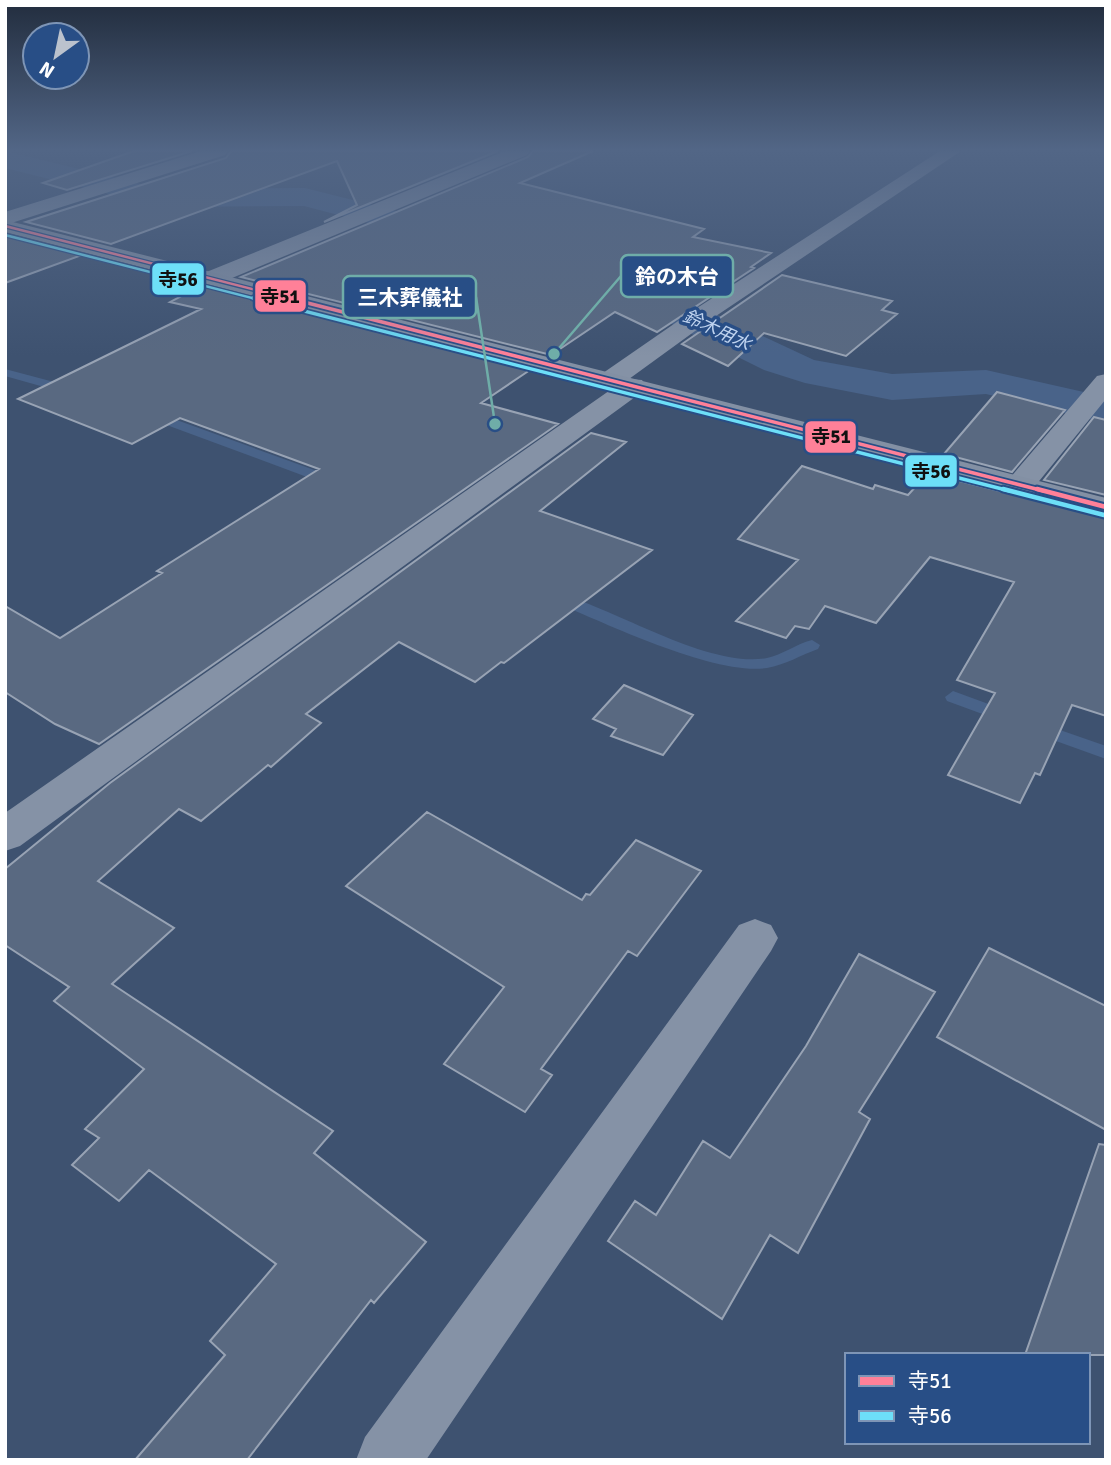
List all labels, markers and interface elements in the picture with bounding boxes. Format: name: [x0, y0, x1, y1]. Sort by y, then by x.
north arrow: [21, 21, 91, 91]
text: N: [35, 56, 59, 83]
callout: 鈴の木台: [621, 255, 733, 297]
line badge: 寺56: [151, 262, 205, 296]
text: 鈴の木台: [635, 264, 719, 290]
text: 寺56: [158, 268, 198, 292]
callout: 三木葬儀社: [343, 276, 476, 318]
line badge: 寺51: [254, 279, 307, 313]
text: 寺51: [260, 285, 300, 309]
text: 三木葬儀社: [358, 285, 463, 311]
water label: 鈴木用水: [680, 305, 756, 356]
line badge: 寺51: [804, 420, 857, 454]
text: 寺51: [811, 425, 851, 449]
line badge: 寺56: [904, 454, 958, 488]
text: 寺56: [911, 460, 951, 484]
legend: [845, 1353, 1090, 1444]
text: 寺51: [908, 1368, 952, 1394]
text: 寺56: [908, 1403, 952, 1429]

